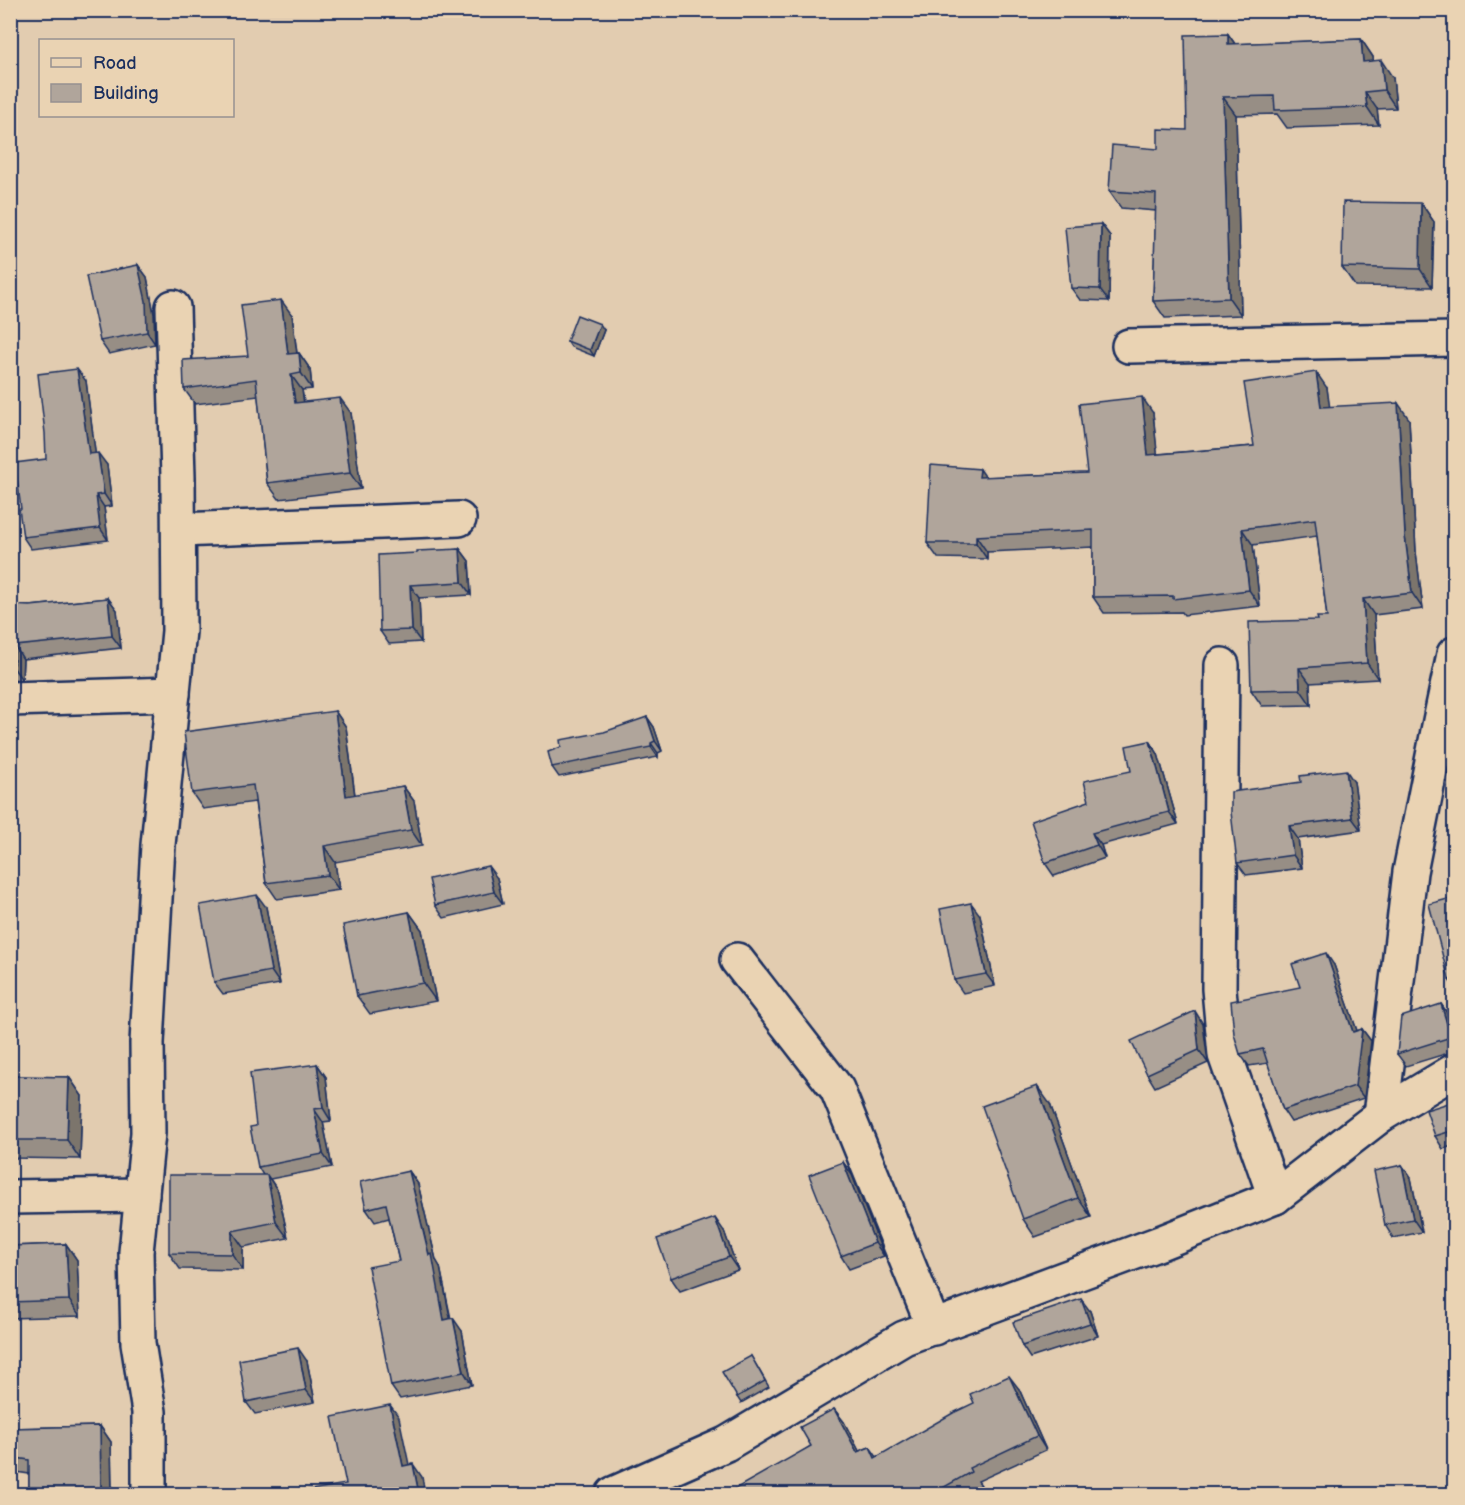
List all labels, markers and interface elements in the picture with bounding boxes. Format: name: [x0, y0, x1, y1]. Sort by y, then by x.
legend: [39, 39, 234, 117]
text: Road: [93, 53, 137, 74]
text: Building: [93, 83, 159, 104]

